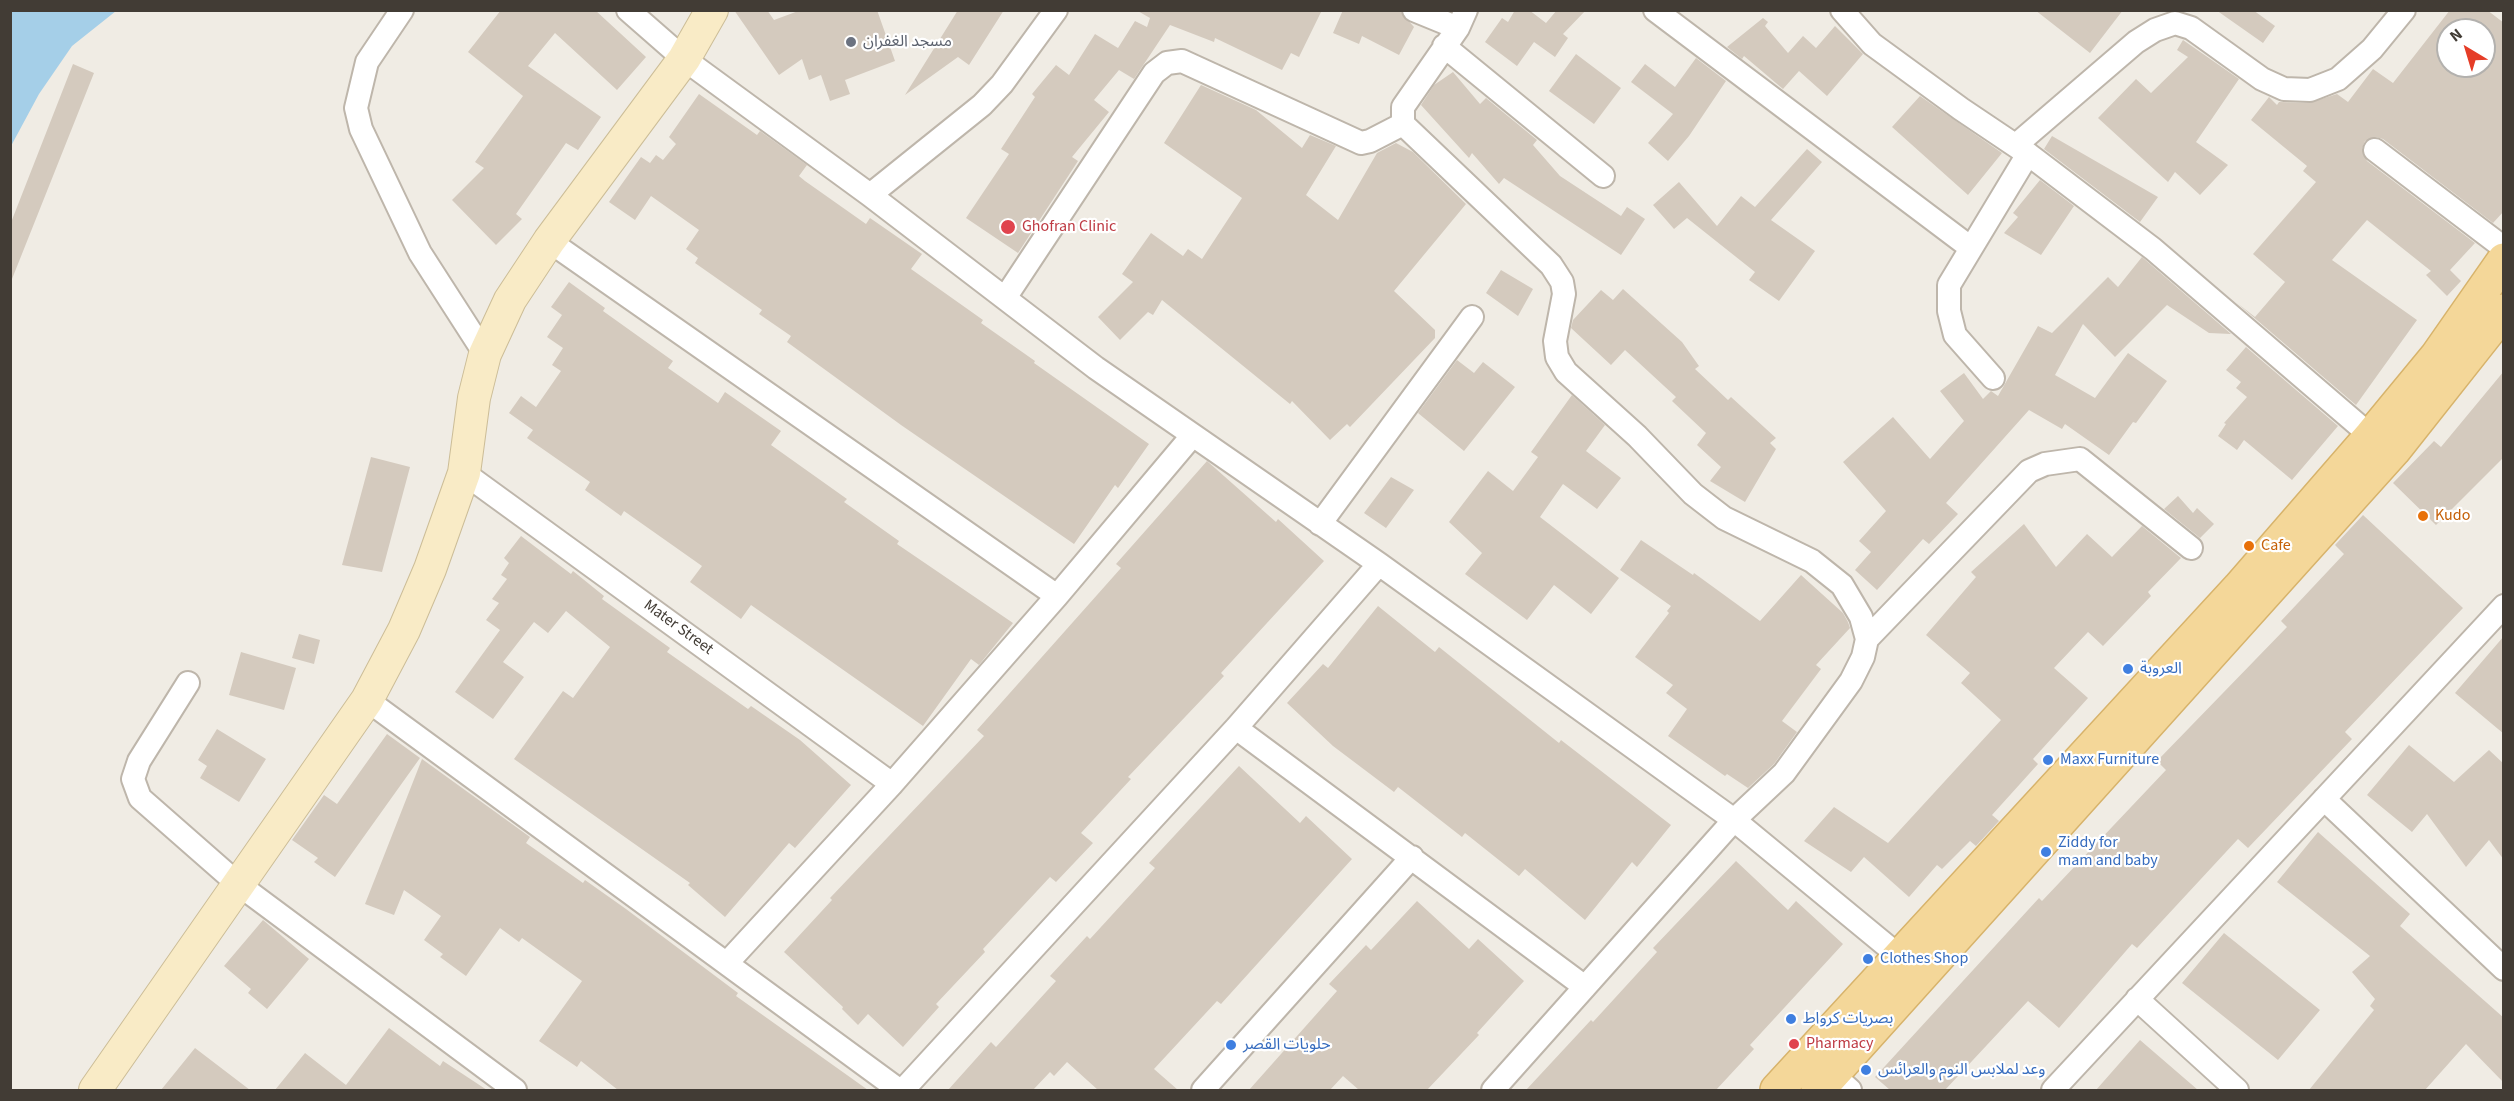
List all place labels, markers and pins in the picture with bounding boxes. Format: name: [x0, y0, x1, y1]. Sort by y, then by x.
place label: مسجد الغفران: [863, 32, 952, 52]
marker: مسجد الغفران: [844, 35, 858, 49]
place label: Ghofran Clinic: [1022, 217, 1116, 237]
marker: Ghofran Clinic: [999, 218, 1017, 236]
place label: Kudo: [2435, 506, 2470, 526]
marker: Kudo: [2416, 509, 2430, 523]
place label: Cafe: [2261, 536, 2291, 556]
marker: Cafe: [2242, 539, 2256, 553]
place label: العروبة: [2140, 659, 2182, 679]
marker: العروبة: [2121, 662, 2135, 676]
place label: Maxx Furniture: [2060, 750, 2159, 770]
marker: Maxx Furniture: [2041, 753, 2055, 767]
place label: Ziddy for mam and baby: [2058, 833, 2158, 871]
marker: Ziddy for mam and baby: [2039, 845, 2053, 859]
place label: Clothes Shop: [1880, 949, 1968, 969]
marker: Clothes Shop: [1861, 952, 1875, 966]
place label: بصريات كرواط: [1803, 1009, 1893, 1029]
marker: بصريات كرواط: [1784, 1012, 1798, 1026]
place label: Pharmacy: [1806, 1034, 1874, 1054]
place label: حلويات القصر: [1243, 1035, 1331, 1055]
marker: Pharmacy: [1787, 1037, 1801, 1051]
marker: حلويات القصر: [1224, 1038, 1238, 1052]
place label: وعد لملابس النوم والعرائس: [1878, 1060, 2045, 1080]
marker: وعد لملابس النوم والعرائس: [1859, 1063, 1873, 1077]

